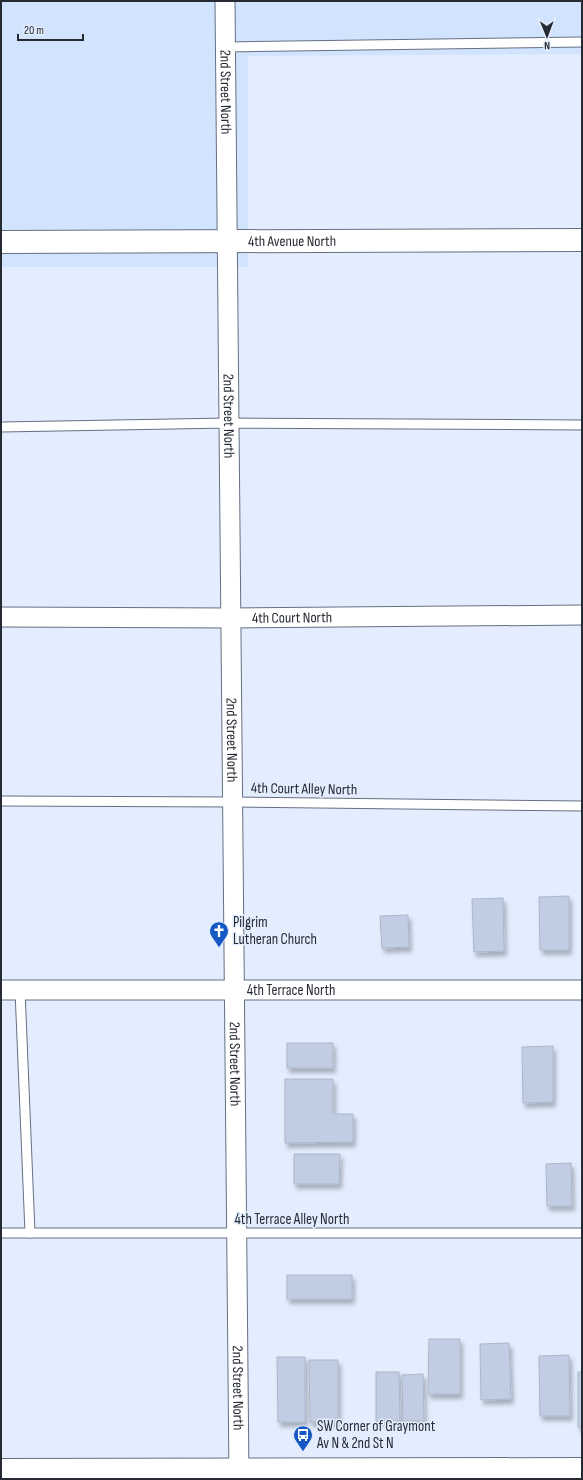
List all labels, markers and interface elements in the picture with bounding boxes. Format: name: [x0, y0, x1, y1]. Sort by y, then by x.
scale bar: [18, 16, 83, 42]
north arrow: [527, 16, 567, 56]
text: 20 m: [24, 23, 44, 38]
text: N: [544, 39, 550, 52]
street label: 2nd Street North: [216, 50, 236, 134]
street label: 4th Avenue North: [248, 231, 336, 251]
street label: 2nd Street North: [219, 374, 239, 458]
street label: 4th Court North: [252, 608, 332, 627]
street label: 2nd Street North: [222, 698, 242, 782]
street label: 4th Court Alley North: [251, 779, 357, 799]
place label: Pilgrim Lutheran Church: [233, 913, 317, 949]
church icon: Pilgrim Lutheran Church: [208, 920, 230, 948]
street label: 4th Terrace North: [247, 981, 335, 1000]
street label: 2nd Street North: [225, 1022, 245, 1106]
street label: 4th Terrace Alley North: [235, 1210, 349, 1229]
street label: 2nd Street North: [228, 1345, 248, 1430]
place label: SW Corner of Graymont Av N & 2nd St N: [316, 1417, 436, 1453]
bus stop icon: SW Corner of Graymont Av N & 2nd St N: [292, 1424, 314, 1452]

